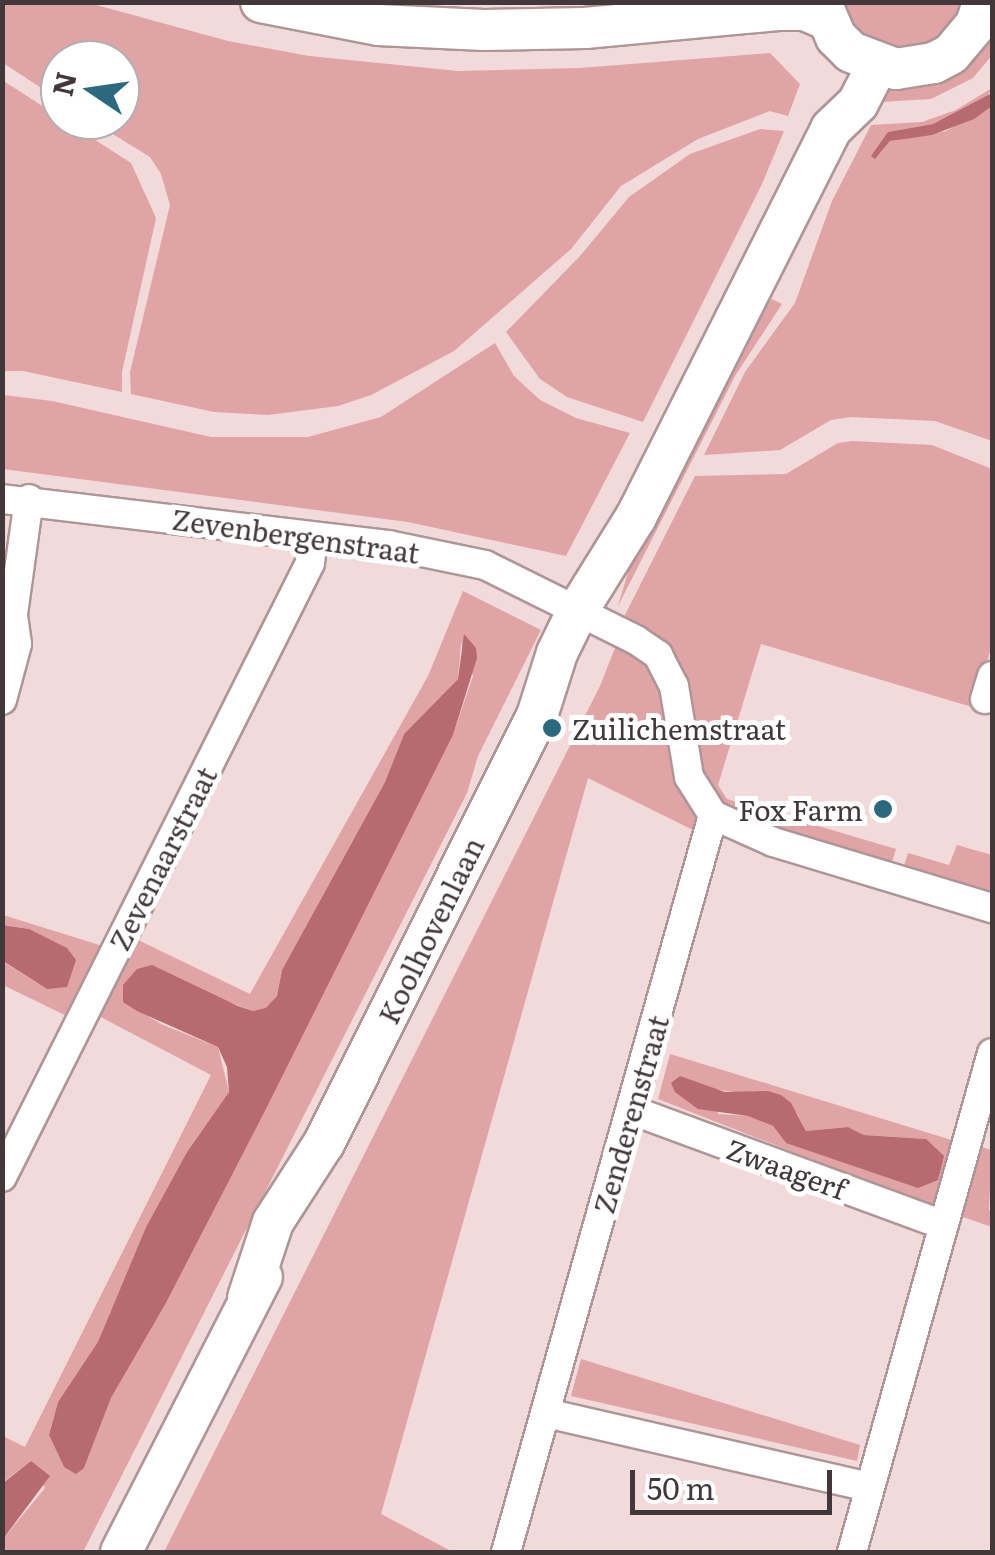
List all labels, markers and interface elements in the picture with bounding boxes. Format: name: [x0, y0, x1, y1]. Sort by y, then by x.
north arrow: [40, 40, 140, 140]
text: N: [40, 68, 86, 100]
street label: Zevenbergenstraat: [170, 501, 422, 569]
place label: Zuilichemstraat: [572, 711, 786, 745]
marker: Zuilichemstraat: [541, 717, 563, 739]
street label: Zevenaarstraat: [101, 761, 223, 955]
place label: Fox Farm: [738, 792, 863, 826]
marker: Fox Farm: [872, 798, 894, 820]
street label: Koolhovenlaan: [370, 831, 490, 1029]
street label: Zenderenstraat: [586, 1011, 674, 1217]
street label: Zwaagerf: [723, 1131, 851, 1205]
scale bar: [635, 1450, 838, 1512]
text: 50 m: [647, 1465, 715, 1509]

